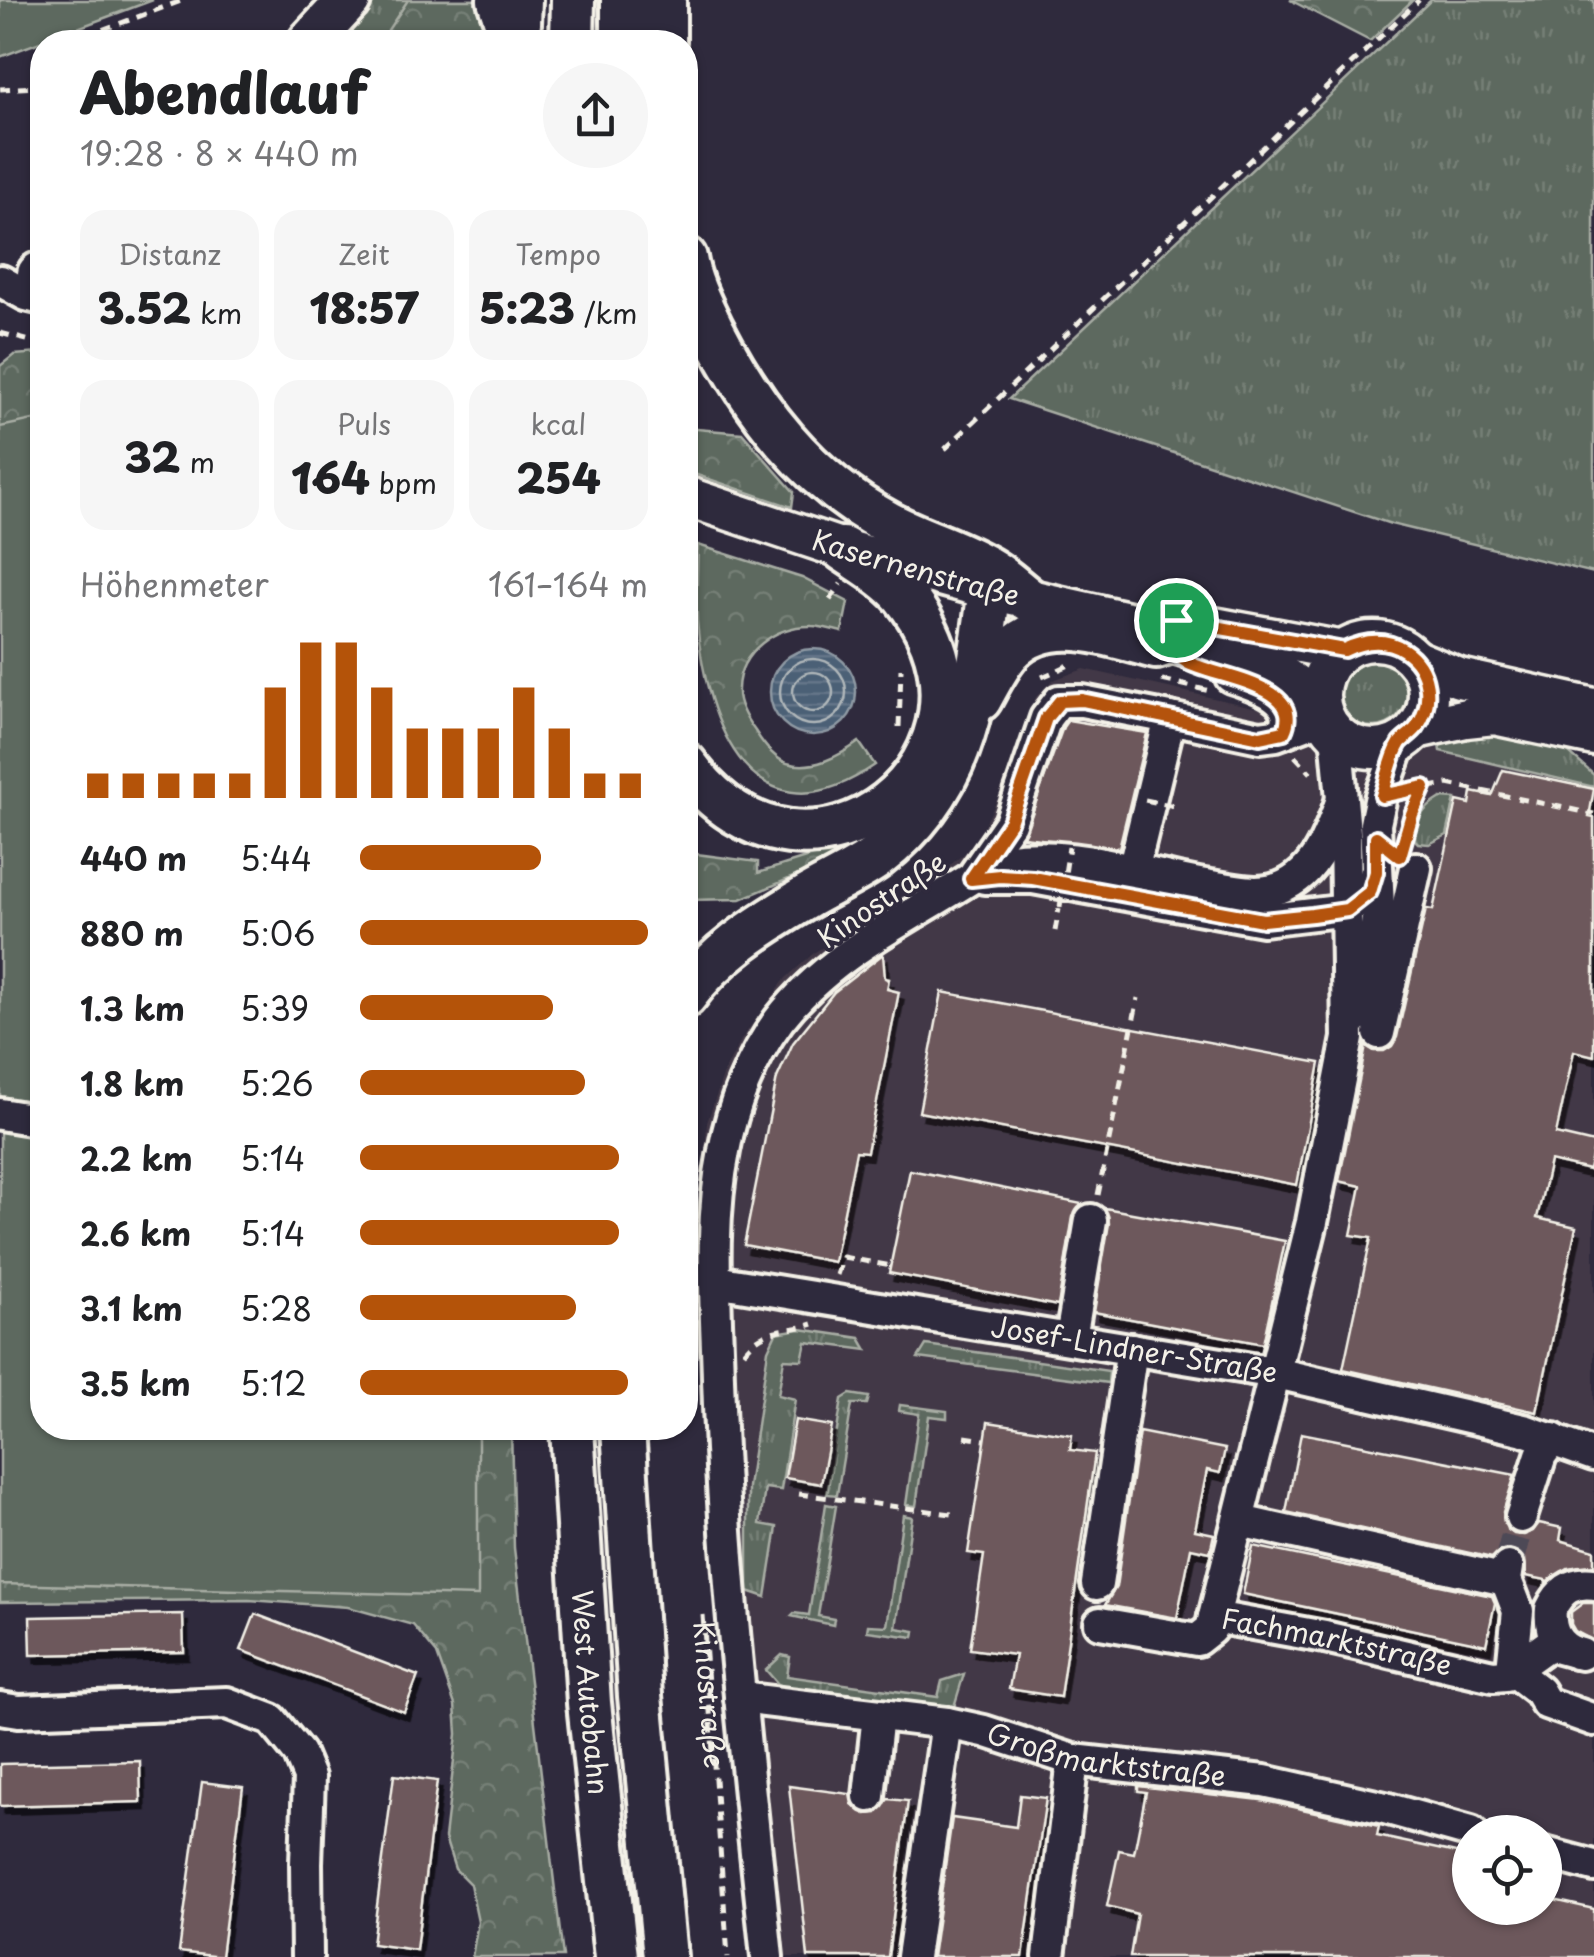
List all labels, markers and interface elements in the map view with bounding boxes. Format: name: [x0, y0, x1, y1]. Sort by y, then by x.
text: Abendlauf: [80, 50, 368, 133]
button: share: [543, 63, 648, 168]
text: 19:28 · 8 × 440 m: [80, 129, 359, 177]
text: Distanz: [118, 232, 221, 275]
text: Zeit: [338, 232, 390, 275]
text: Tempo: [516, 232, 601, 275]
text: 3.52: [97, 275, 191, 338]
text: 18:57: [309, 275, 419, 338]
text: 5:23: [479, 275, 575, 338]
text: km: [191, 291, 242, 334]
text: /km: [575, 291, 638, 334]
text: Puls: [337, 402, 391, 445]
text: kcal: [530, 402, 586, 445]
text: 32: [124, 424, 180, 487]
text: m: [180, 440, 215, 483]
text: 164: [291, 445, 370, 508]
text: 254: [516, 445, 601, 508]
text: bpm: [370, 461, 437, 504]
street label: Kasernenstraße: [807, 517, 1024, 616]
text: Höhenmeter: [80, 560, 269, 608]
text: 161–164 m: [488, 560, 648, 608]
pin: [1134, 578, 1219, 663]
icon: arrive: [1149, 593, 1204, 648]
text: 440 m: [80, 834, 187, 882]
text: 5:44: [240, 834, 312, 882]
street label: Kinostraße: [808, 840, 954, 958]
text: 880 m: [80, 909, 184, 957]
text: 5:06: [240, 909, 316, 957]
text: 1.3 km: [80, 984, 185, 1032]
text: 5:39: [240, 984, 309, 1032]
text: 1.8 km: [80, 1059, 184, 1107]
text: 5:26: [240, 1059, 314, 1107]
text: 2.2 km: [80, 1134, 193, 1182]
text: 5:14: [240, 1134, 305, 1182]
text: 2.6 km: [80, 1209, 191, 1257]
text: 5:14: [240, 1209, 305, 1257]
text: 3.1 km: [80, 1284, 183, 1332]
text: 5:28: [240, 1284, 312, 1332]
street label: Josef-Lindner-Straße: [988, 1304, 1281, 1393]
text: 3.5 km: [80, 1359, 191, 1407]
text: 5:12: [240, 1359, 307, 1407]
street label: West Autobahn: [562, 1588, 622, 1797]
street label: Fachmarktstraße: [1218, 1596, 1456, 1686]
street label: Kinostraße: [684, 1620, 737, 1770]
street label: Großmarktstraße: [982, 1710, 1228, 1797]
map controls: [1452, 1815, 1562, 1925]
button: locate: [1452, 1815, 1562, 1925]

